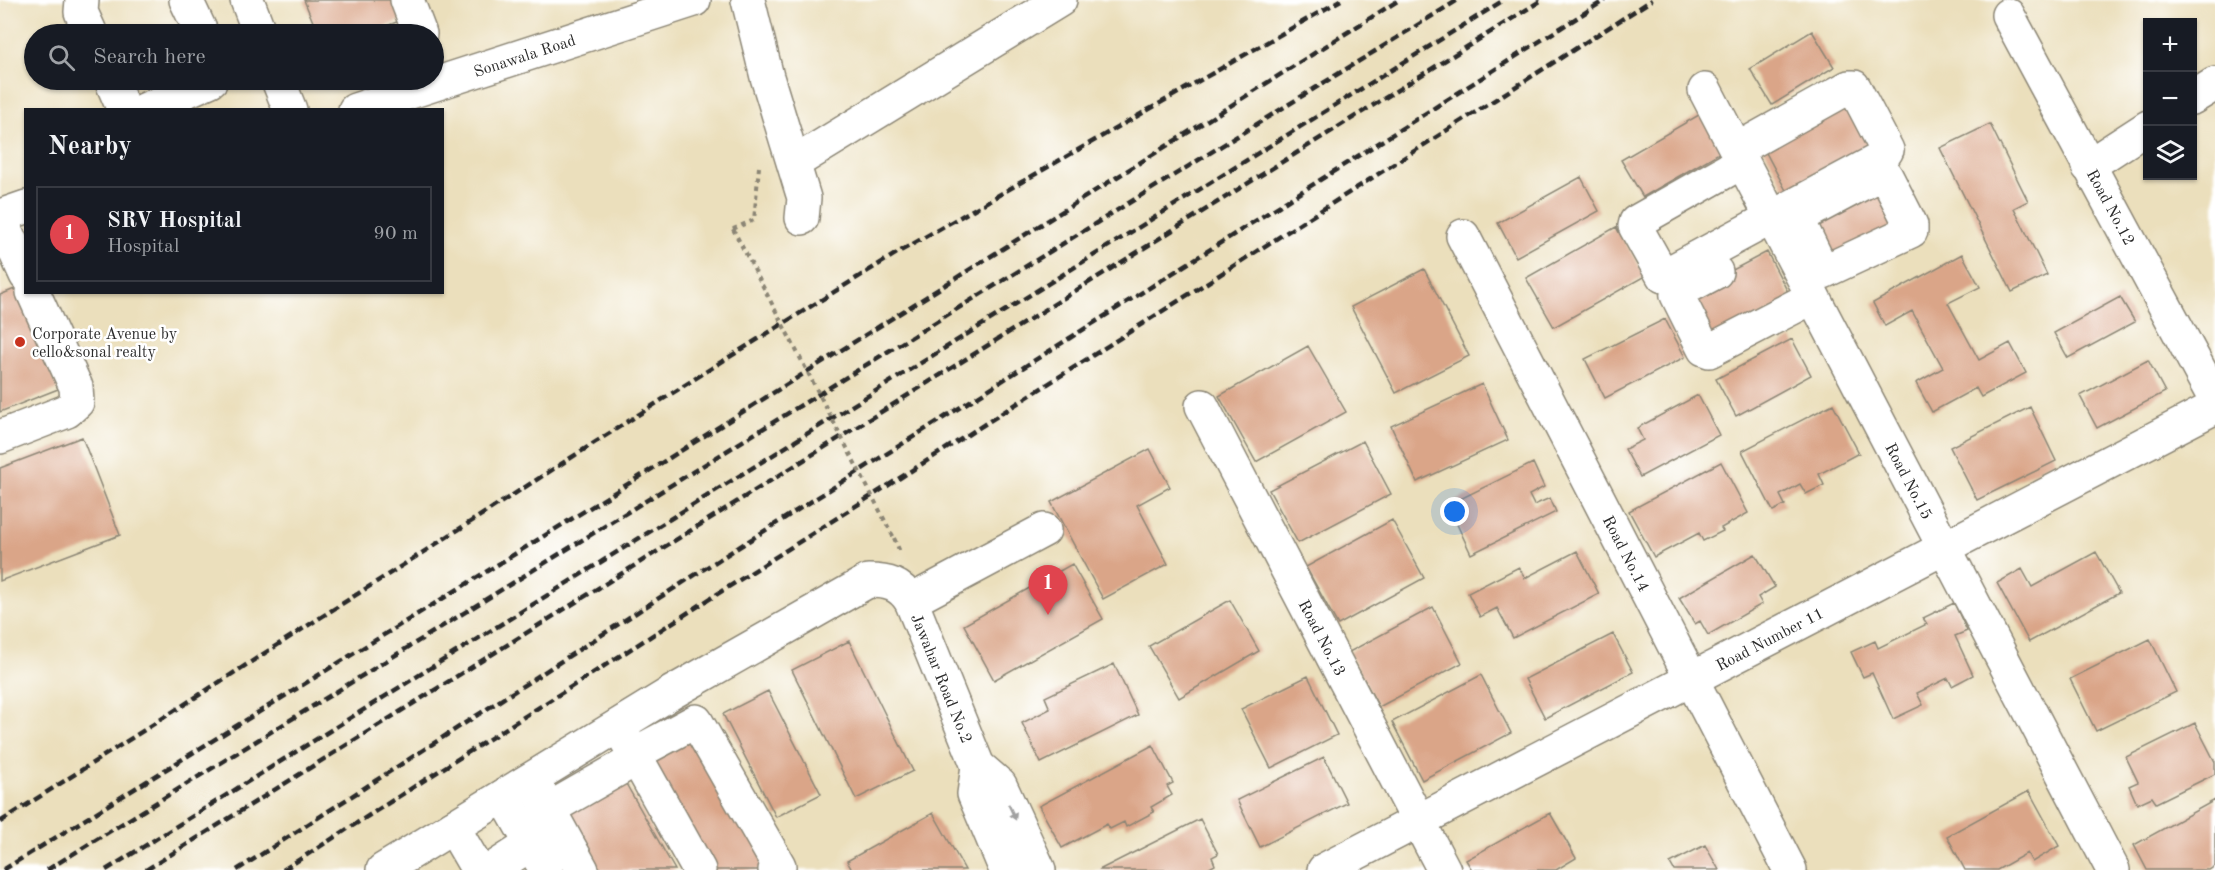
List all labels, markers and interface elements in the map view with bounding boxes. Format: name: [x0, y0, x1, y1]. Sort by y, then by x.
map controls: [2143, 18, 2197, 180]
button: +: [2143, 18, 2197, 72]
search box: [24, 24, 444, 90]
street label: Sonawala Road: [472, 33, 578, 81]
icon: search: [45, 41, 78, 74]
text: Search here: [93, 46, 206, 68]
button: −: [2143, 72, 2197, 126]
button: layers: [2143, 126, 2197, 180]
text: Nearby: [48, 134, 132, 160]
street label: Road No.12: [2083, 167, 2137, 248]
text: SRV Hospital: [107, 210, 242, 232]
text: 1: [64, 224, 75, 244]
text: 90 m: [373, 224, 418, 244]
text: Hospital: [107, 237, 179, 257]
place label: Corporate Avenue by cello&sonal realty: [32, 327, 178, 361]
marker: Corporate Avenue by cello&sonal realty: [13, 335, 27, 349]
street label: Road No.15: [1881, 441, 1934, 522]
your location: [1440, 497, 1469, 526]
street label: Road No.14: [1599, 513, 1651, 595]
pin: 1: [1028, 566, 1068, 615]
street label: Road No.13: [1295, 598, 1347, 679]
street label: Road Number 11: [1714, 606, 1827, 675]
street label: Jawahar Road No.2: [907, 612, 974, 746]
one-way arrow: [1008, 803, 1018, 821]

